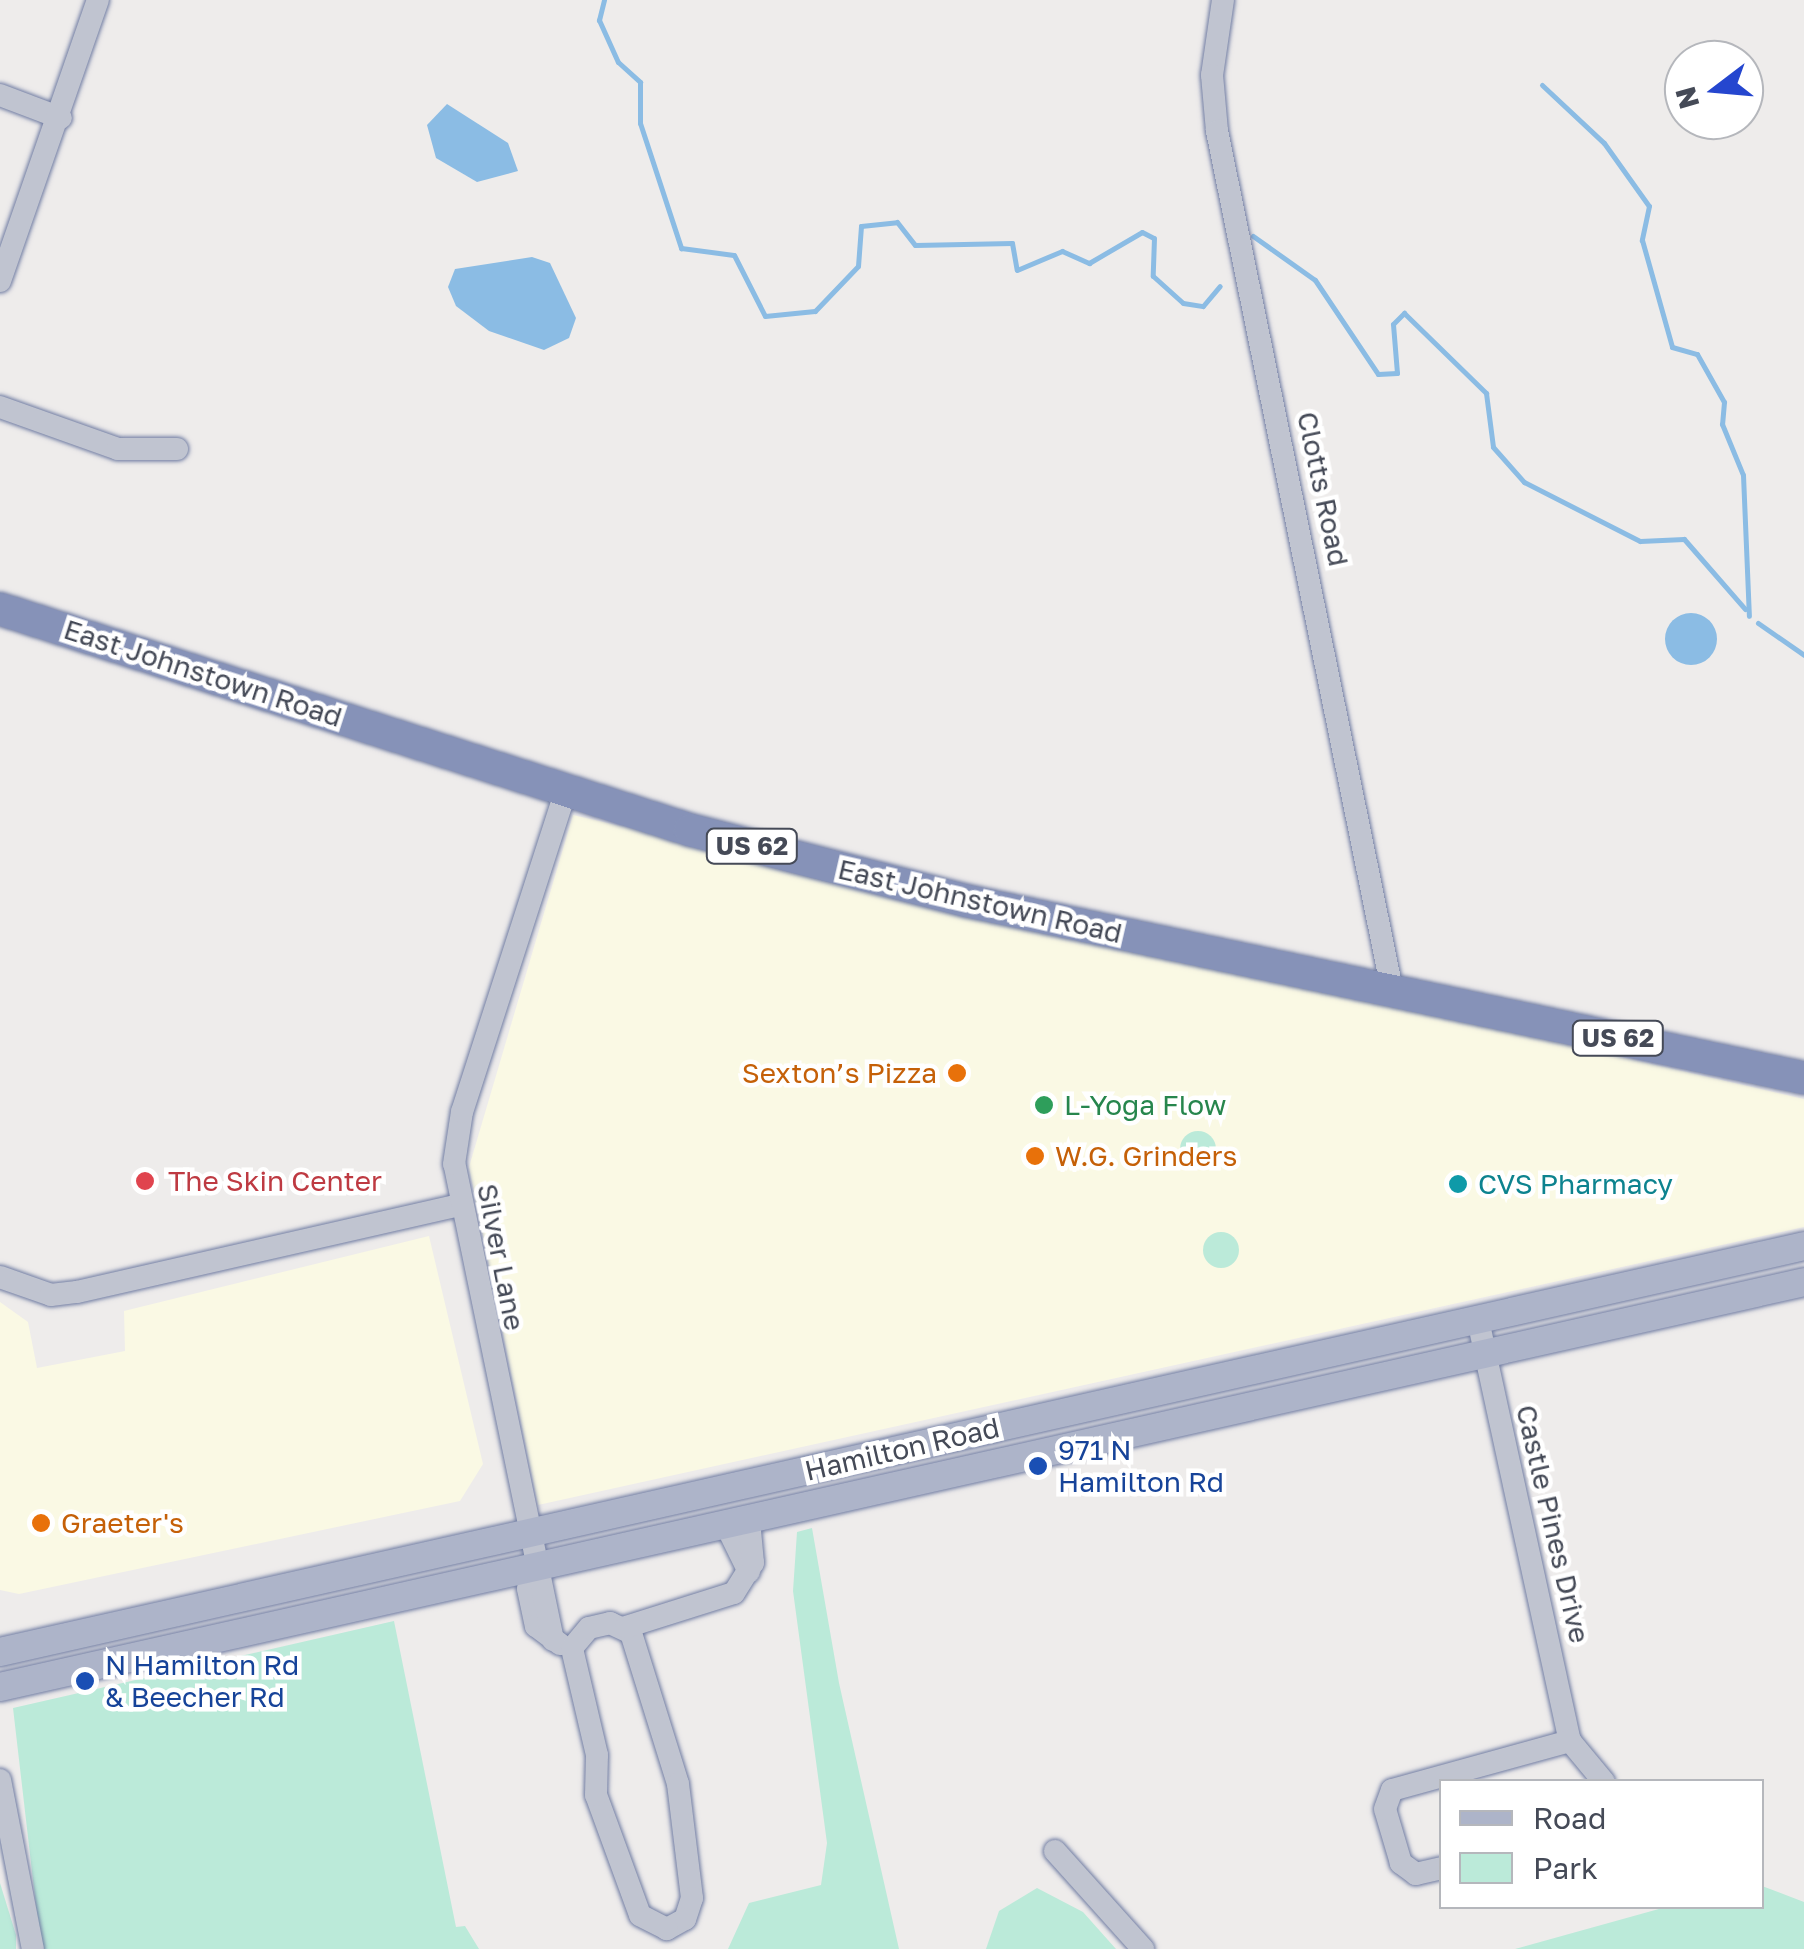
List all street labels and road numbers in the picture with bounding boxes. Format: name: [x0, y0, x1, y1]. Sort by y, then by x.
street label: Clotts Road: [1290, 409, 1356, 569]
street label: East Johnstown Road: [60, 612, 346, 734]
road number: US 62: [704, 826, 800, 866]
street label: East Johnstown Road: [835, 852, 1125, 950]
road number: US 62: [1570, 1018, 1666, 1058]
street label: Silver Lane: [470, 1181, 532, 1333]
street label: Castle Pines Drive: [1509, 1402, 1597, 1646]
street label: Hamilton Road: [801, 1410, 1003, 1488]

